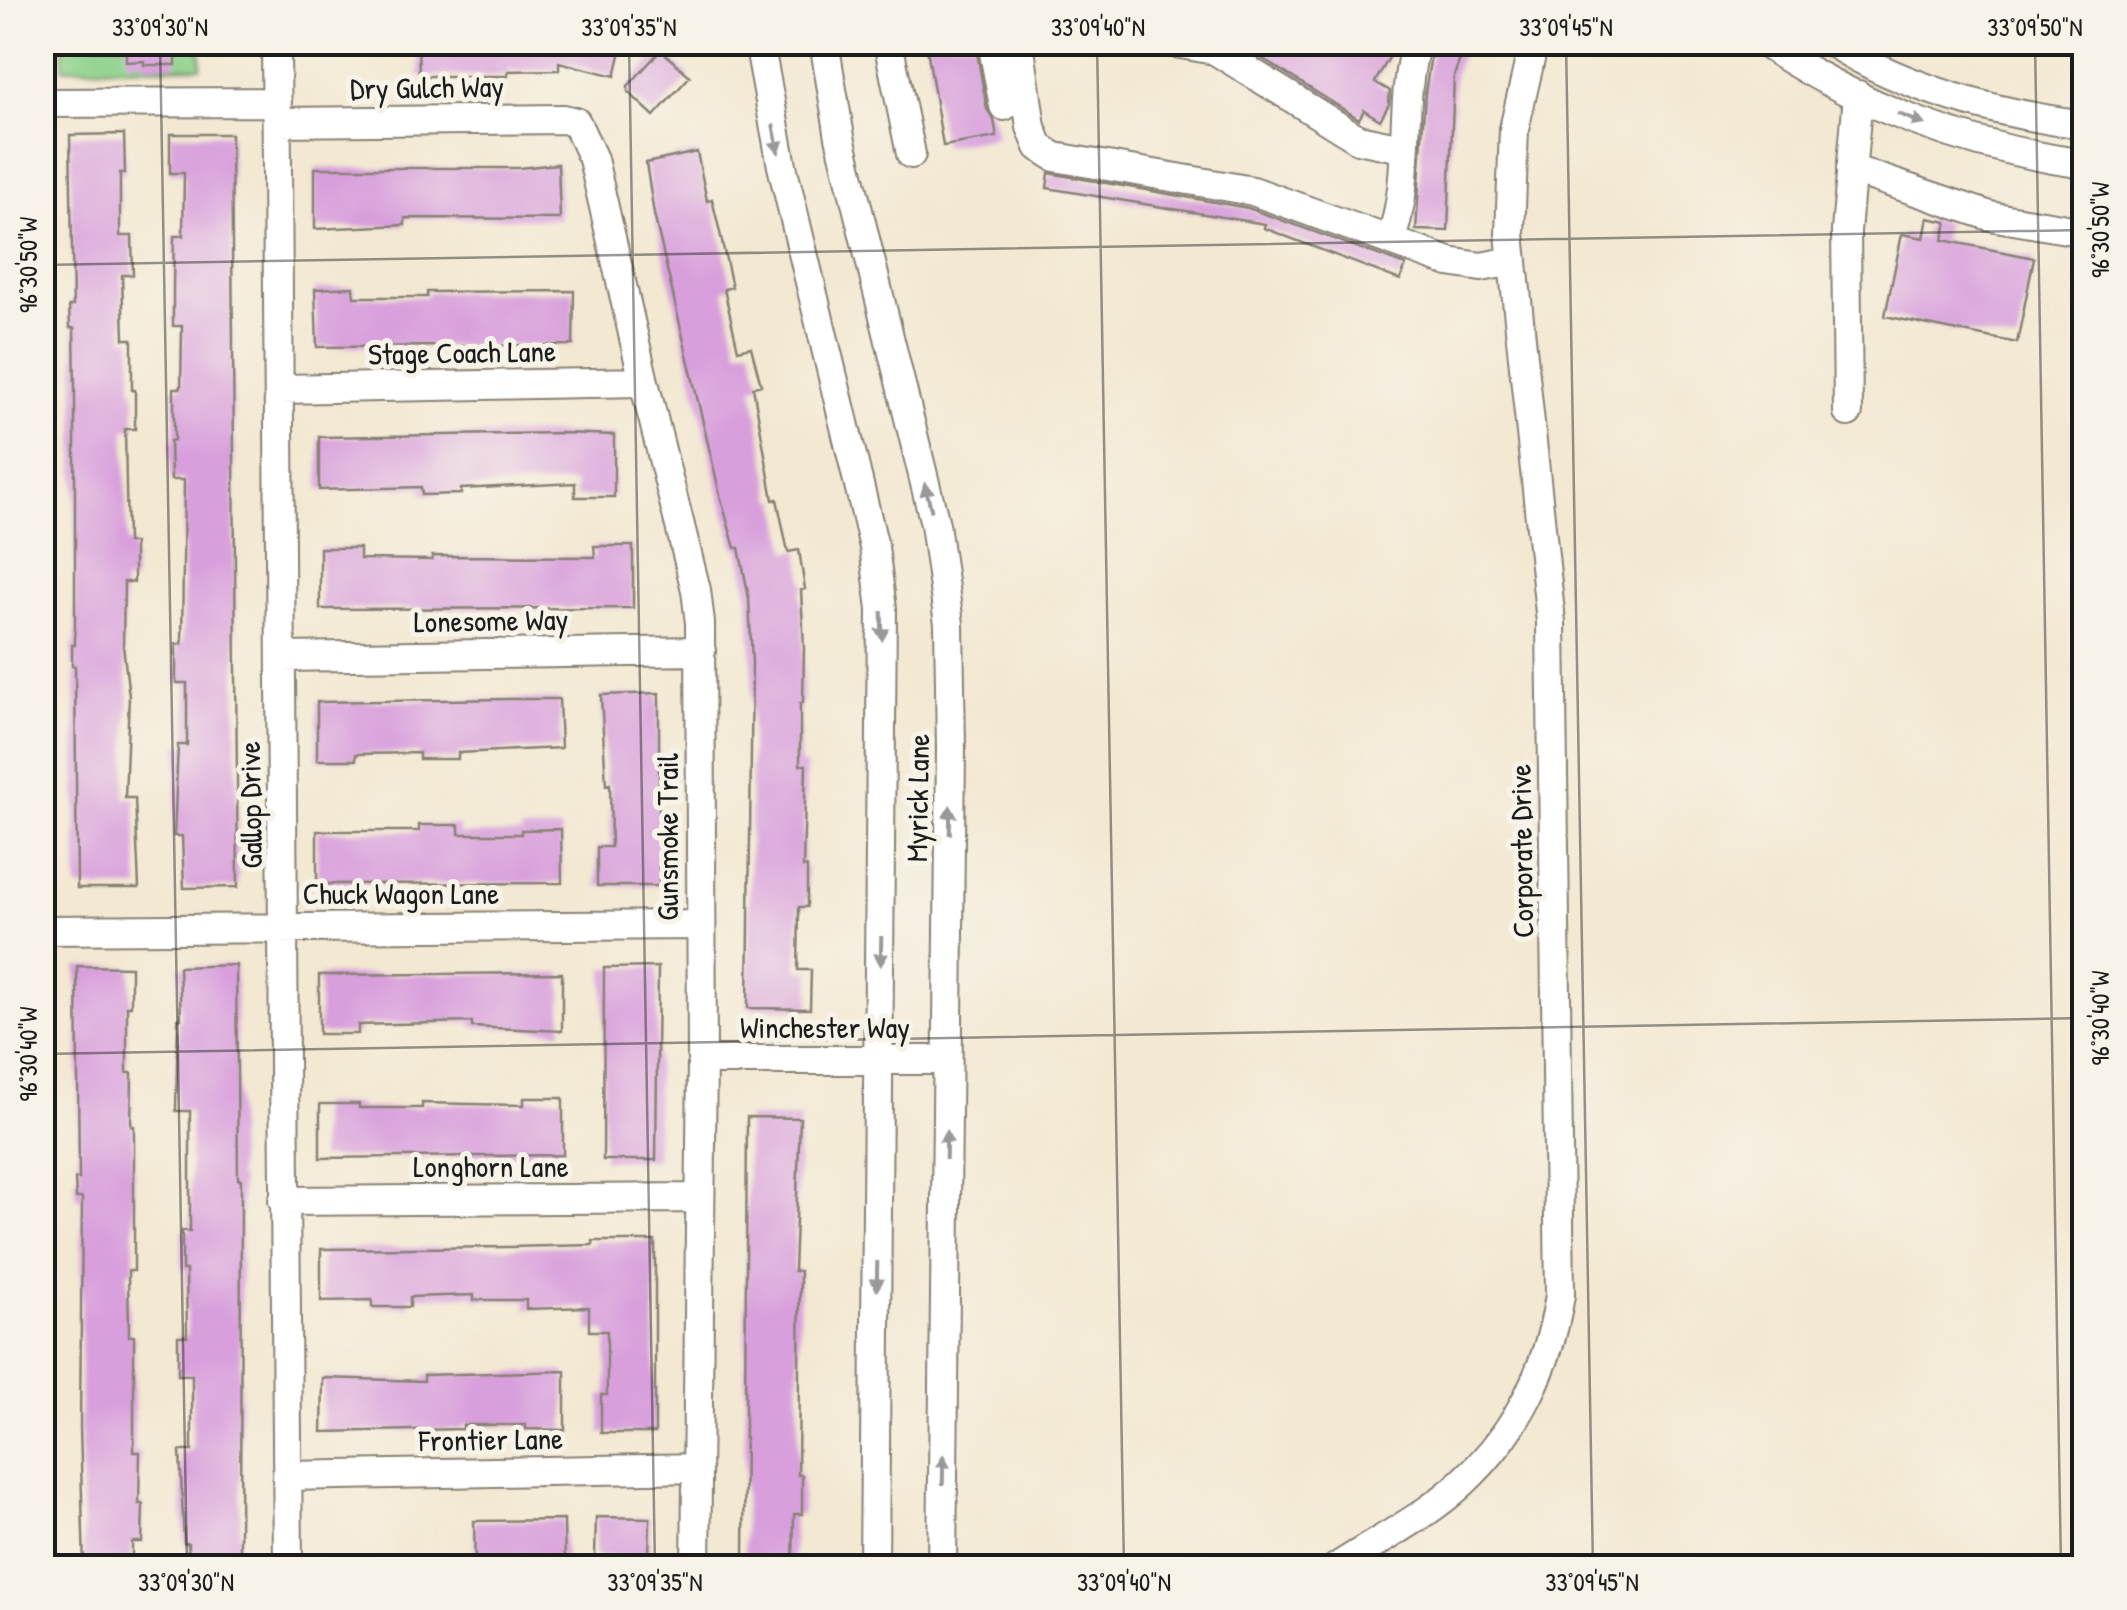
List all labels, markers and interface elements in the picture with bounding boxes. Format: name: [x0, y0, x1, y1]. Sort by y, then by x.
text: 33°09'30"N: [112, 10, 208, 44]
text: 33°09'35"N: [581, 10, 677, 44]
text: 33°09'40"N: [1051, 10, 1145, 44]
text: 33°09'45"N: [1519, 10, 1613, 44]
text: 33°09'50"N: [1987, 10, 2083, 44]
street label: Dry Gulch Way: [350, 66, 504, 108]
one-way arrow: [1897, 111, 1927, 127]
one-way arrow: [768, 123, 784, 154]
text: 96°30'50"W: [2083, 181, 2117, 278]
text: 96°30'50"W: [11, 216, 45, 313]
street label: Stage Coach Lane: [368, 330, 556, 374]
one-way arrow: [920, 481, 936, 512]
street label: Lonesome Way: [413, 599, 569, 641]
one-way arrow: [875, 611, 891, 643]
street label: Myrick Lane: [896, 733, 938, 862]
street label: Gallop Drive: [229, 741, 271, 869]
street label: Gunsmoke Trail: [647, 753, 687, 921]
street label: Corporate Drive: [1499, 764, 1543, 938]
one-way arrow: [942, 804, 958, 836]
street label: Chuck Wagon Lane: [303, 873, 499, 913]
one-way arrow: [872, 936, 888, 968]
text: 96°30'40"W: [2083, 970, 2117, 1066]
text: 96°30'40"W: [11, 1006, 45, 1102]
street label: Winchester Way: [740, 1007, 910, 1047]
one-way arrow: [939, 1129, 955, 1161]
street label: Longhorn Lane: [413, 1146, 569, 1186]
one-way arrow: [869, 1261, 885, 1293]
street label: Frontier Lane: [417, 1418, 564, 1460]
one-way arrow: [935, 1454, 951, 1486]
text: 33°09'30"N: [138, 1565, 234, 1599]
text: 33°09'35"N: [607, 1565, 703, 1599]
text: 33°09'40"N: [1077, 1565, 1171, 1599]
text: 33°09'45"N: [1545, 1565, 1639, 1599]

